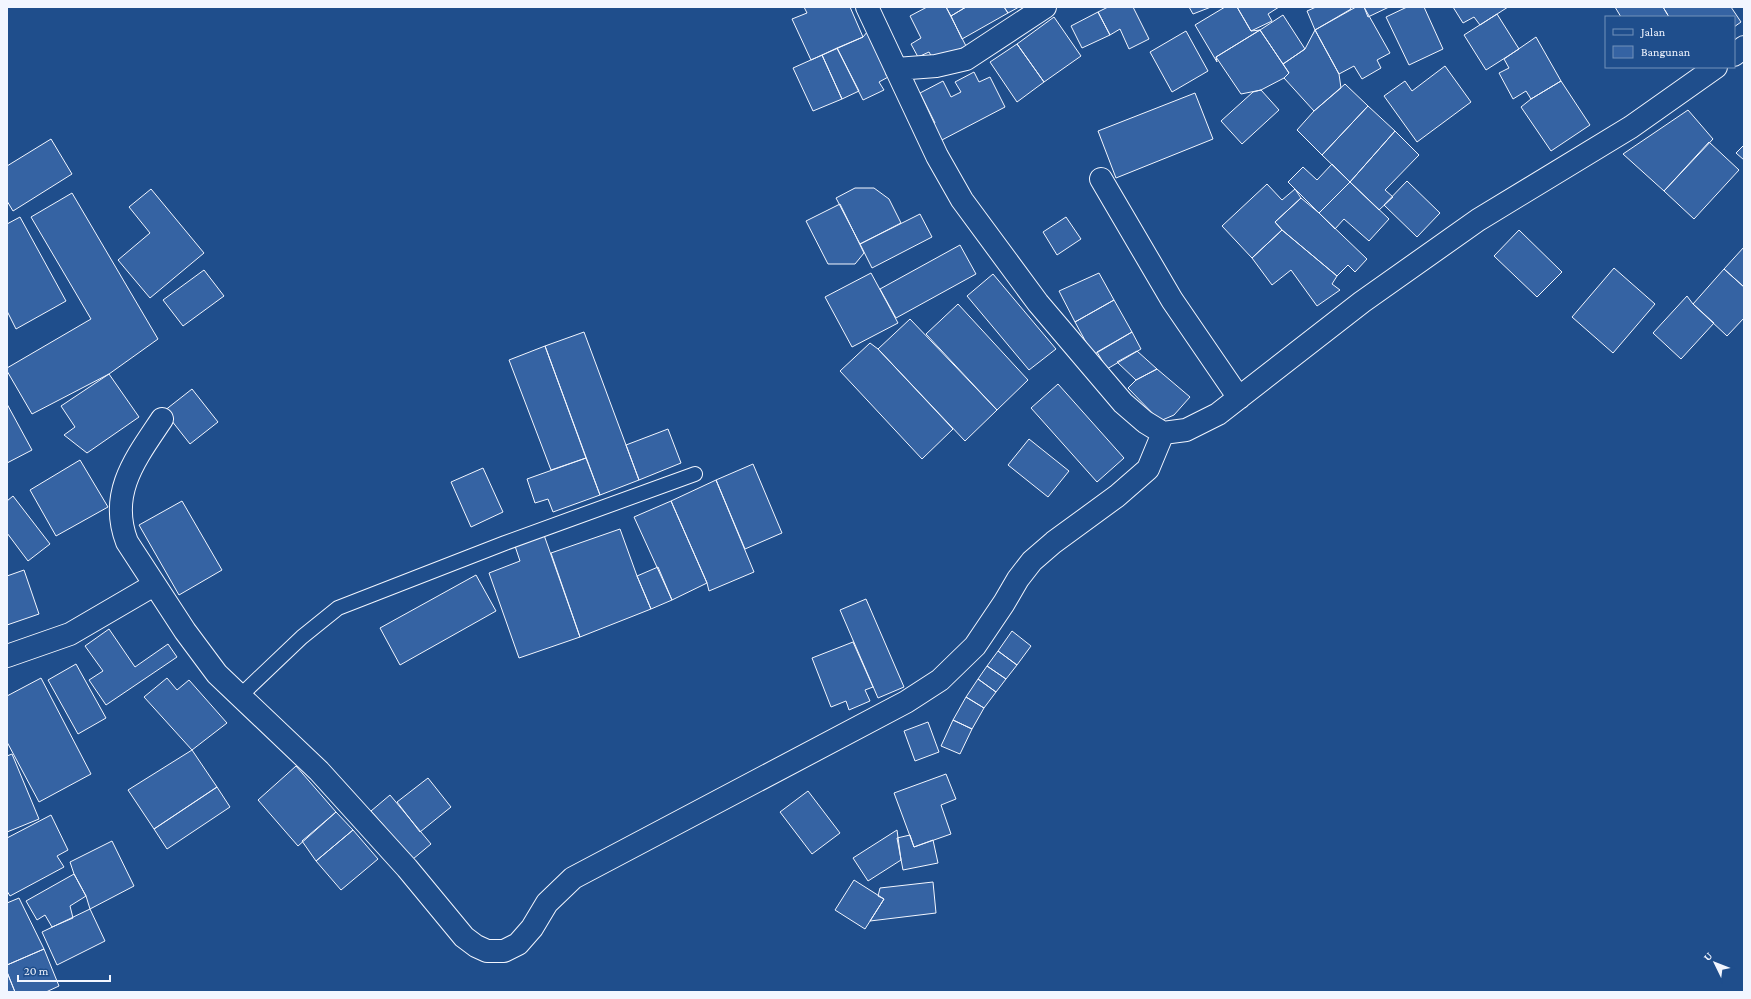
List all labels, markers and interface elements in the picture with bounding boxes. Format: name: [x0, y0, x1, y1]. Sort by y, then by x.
legend: [1605, 16, 1735, 68]
text: Jalan: [1640, 25, 1666, 39]
text: Bangunan: [1641, 45, 1691, 59]
north arrow: [1695, 943, 1735, 983]
text: U: [1701, 949, 1715, 963]
scale bar: [18, 957, 110, 983]
text: 20 m: [24, 964, 49, 978]

